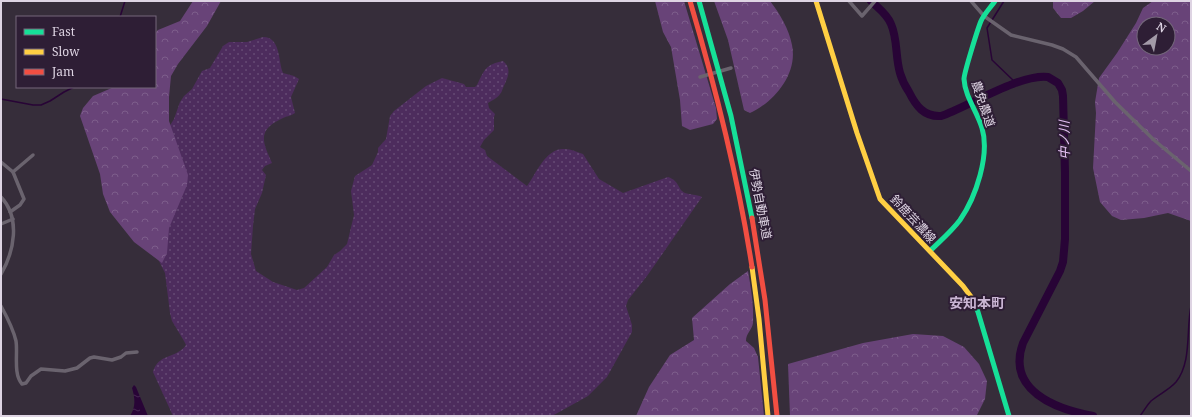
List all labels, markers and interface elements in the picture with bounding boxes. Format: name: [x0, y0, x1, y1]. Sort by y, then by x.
legend: [16, 16, 156, 88]
north arrow: [1136, 16, 1176, 56]
text: N: [1154, 18, 1169, 36]
text: Fast: [52, 23, 75, 40]
text: Slow: [52, 43, 80, 60]
text: Jam: [51, 63, 74, 80]
street label: 農免農道: [968, 78, 999, 129]
water label: 中ノ川: [1055, 118, 1073, 160]
street label: 伊勢自動車道: [745, 167, 776, 241]
street label: 鈴鹿芸濃線: [887, 191, 940, 246]
district label: 安知本町: [949, 293, 1005, 312]

